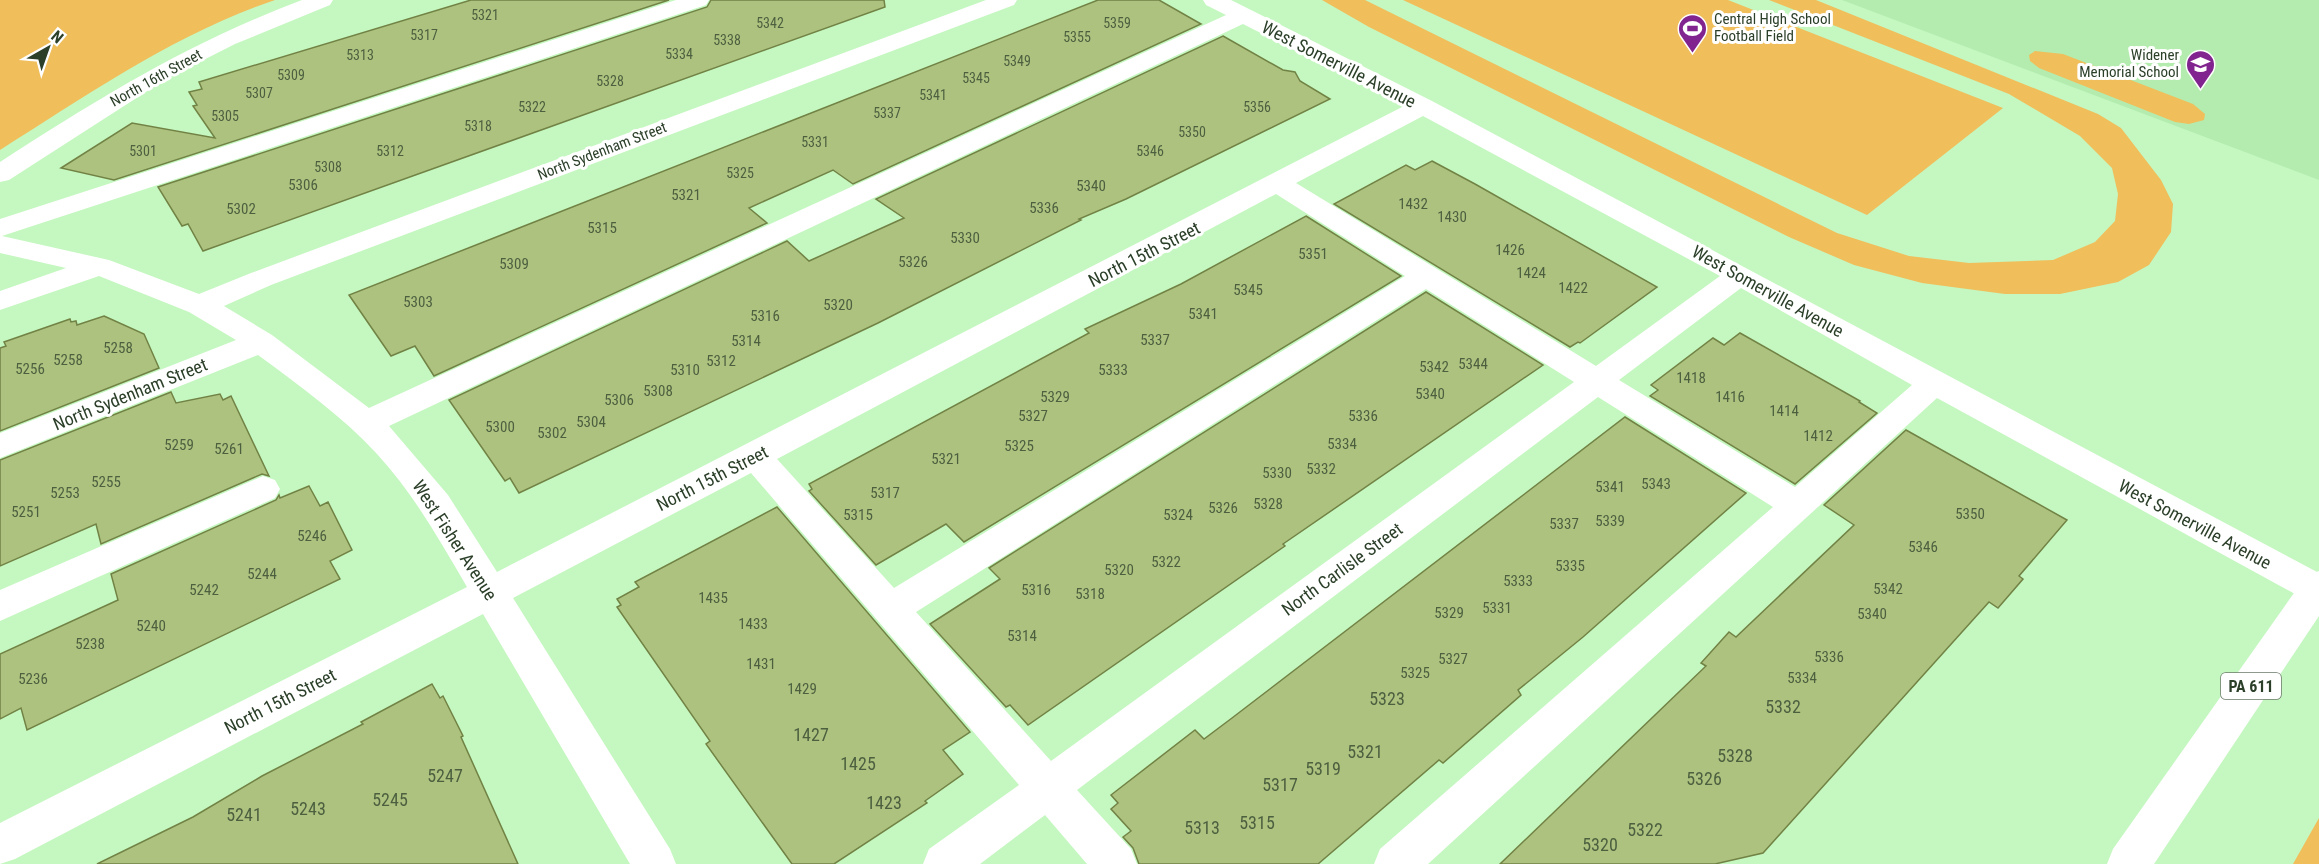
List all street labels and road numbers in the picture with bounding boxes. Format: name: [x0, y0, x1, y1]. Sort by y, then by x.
street label: West Somerville Avenue: [1258, 16, 1420, 112]
street label: North 16th Street: [107, 45, 205, 111]
street label: North Sydenham Street: [535, 118, 669, 184]
street label: North 15th Street: [1085, 217, 1203, 291]
street label: West Somerville Avenue: [1689, 241, 1847, 341]
street label: North Sydenham Street: [50, 354, 210, 434]
street label: North 15th Street: [653, 441, 771, 515]
street label: West Somerville Avenue: [2115, 475, 2275, 573]
street label: West Fisher Avenue: [408, 476, 502, 604]
street label: North Carlisle Street: [1278, 518, 1406, 620]
street label: North 15th Street: [221, 664, 339, 738]
road number: PA 611: [2221, 673, 2281, 699]

